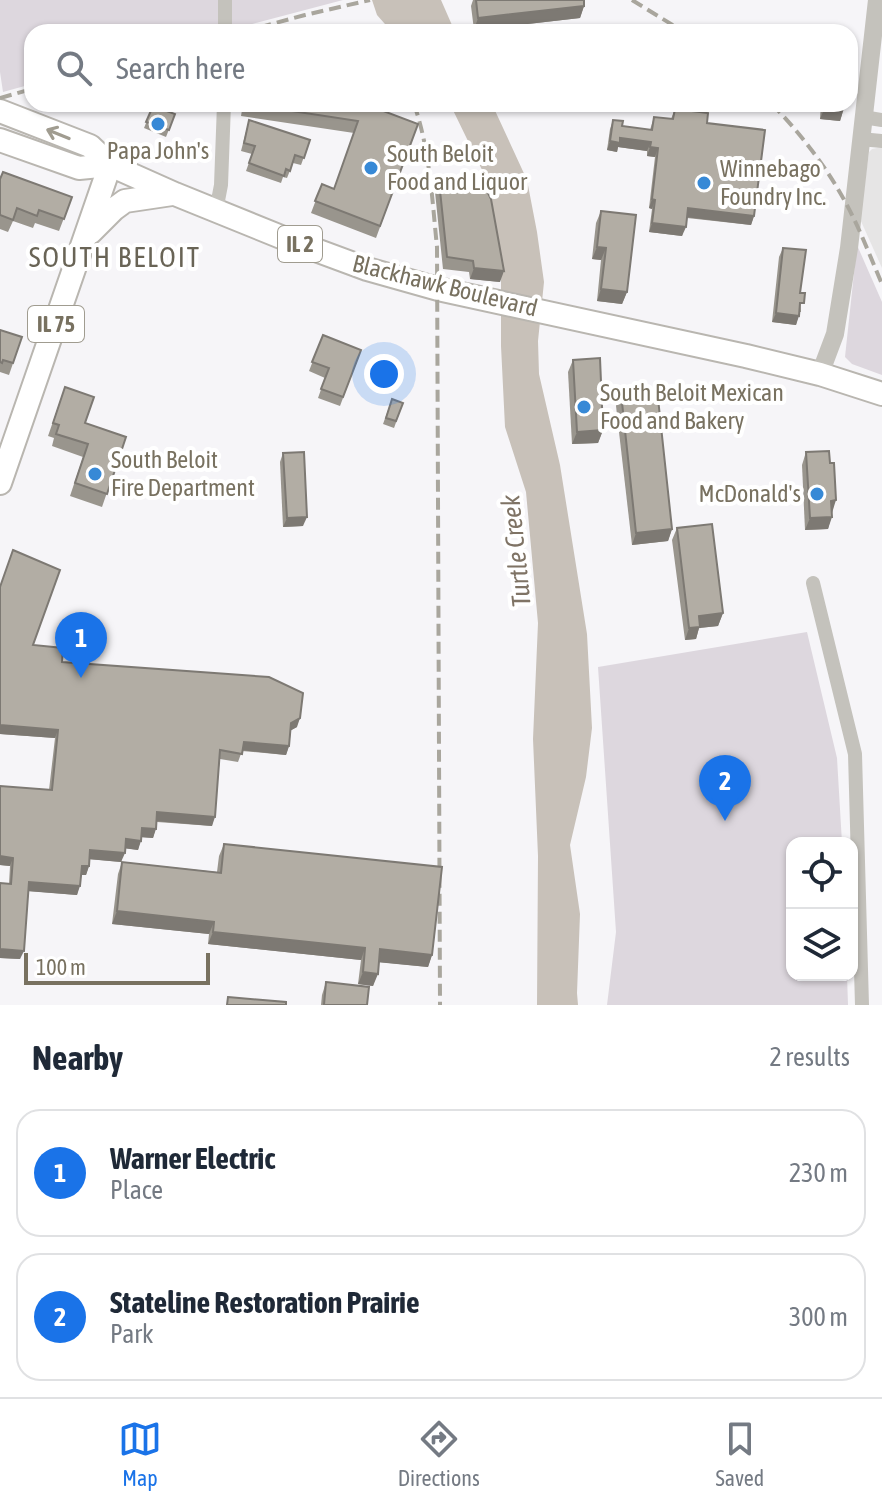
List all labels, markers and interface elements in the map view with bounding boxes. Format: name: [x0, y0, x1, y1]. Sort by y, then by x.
search box: [24, 24, 858, 112]
icon: search: [52, 46, 96, 90]
text: Search here: [116, 51, 245, 85]
marker: Papa John's: [149, 115, 167, 133]
one-way arrow: [46, 126, 71, 140]
place label: Papa John's: [107, 137, 209, 164]
place label: South Beloit Food and Liquor: [387, 140, 528, 195]
place label: Winnebago Foundry Inc.: [720, 155, 826, 210]
marker: South Beloit Food and Liquor: [362, 159, 380, 177]
marker: Winnebago Foundry Inc.: [695, 174, 713, 192]
road number: IL 2: [278, 226, 322, 262]
district label: SOUTH BELOIT: [29, 241, 201, 273]
street label: Blackhawk Boulevard: [350, 249, 540, 322]
road number: IL 75: [28, 306, 84, 342]
your location: [364, 354, 404, 394]
place label: South Beloit Mexican Food and Bakery: [600, 379, 784, 434]
marker: South Beloit Mexican Food and Bakery: [575, 398, 593, 416]
place label: South Beloit Fire Department: [111, 446, 255, 501]
marker: South Beloit Fire Department: [86, 465, 104, 483]
place label: McDonald's: [699, 480, 801, 507]
marker: McDonald's: [808, 485, 826, 503]
water label: Turtle Creek: [495, 493, 537, 609]
pin: 1: [55, 612, 107, 678]
pin: 2: [699, 755, 751, 821]
map controls: [786, 837, 858, 981]
button: locate: [786, 837, 858, 909]
button: layers: [786, 909, 858, 981]
scale bar: [24, 949, 210, 985]
text: 100 m: [36, 954, 86, 980]
text: Nearby: [32, 1038, 123, 1077]
text: 2 results: [769, 1042, 850, 1072]
text: Warner Electric: [110, 1141, 275, 1175]
text: 1: [54, 1158, 66, 1188]
text: 230 m: [789, 1158, 848, 1188]
text: Place: [110, 1175, 163, 1205]
text: Stateline Restoration Prairie: [110, 1285, 420, 1319]
text: 2: [54, 1302, 66, 1332]
text: 300 m: [789, 1302, 848, 1332]
text: Park: [110, 1319, 153, 1349]
tab: Map: [118, 1417, 162, 1491]
tab: Directions: [398, 1417, 480, 1491]
tab: Saved: [715, 1417, 764, 1491]

